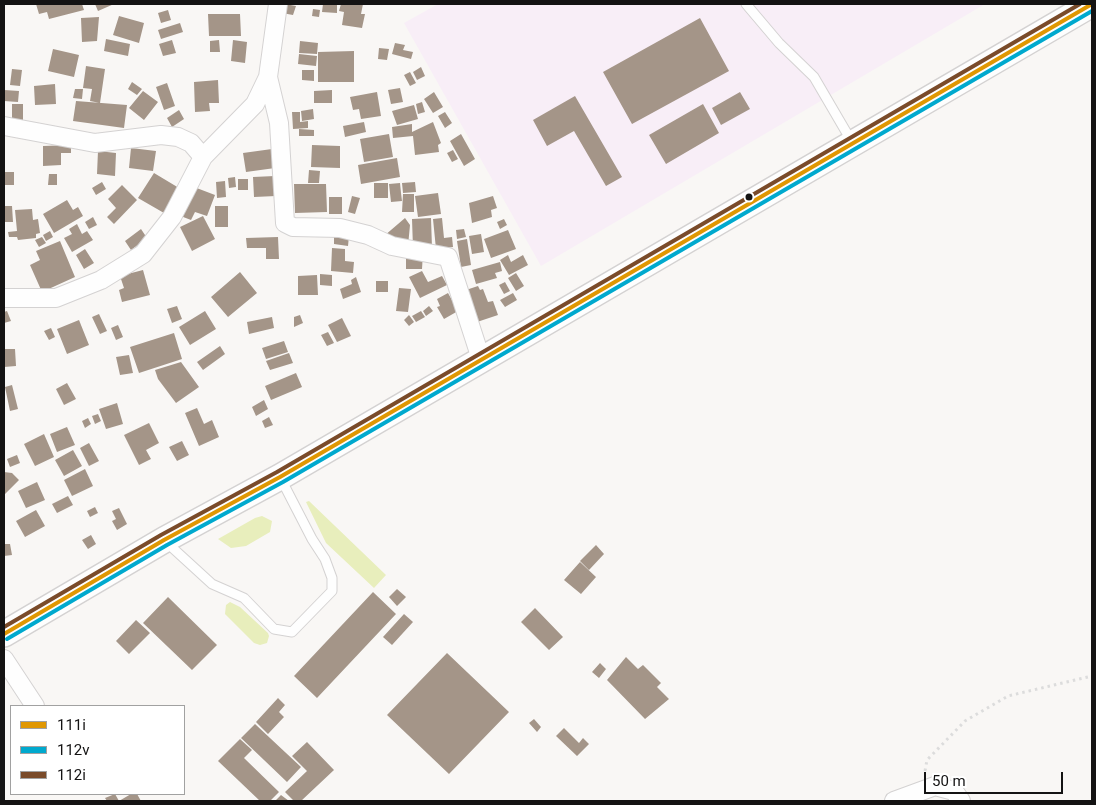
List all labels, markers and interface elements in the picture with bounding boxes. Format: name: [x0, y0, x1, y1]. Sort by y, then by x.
unlabelled marker: [744, 192, 754, 202]
legend: [10, 705, 185, 795]
text: 111i: [57, 716, 86, 734]
text: 112v: [57, 741, 90, 759]
scale bar: [926, 762, 1065, 794]
text: 112i: [57, 766, 86, 784]
text: 50 m: [932, 772, 966, 790]

